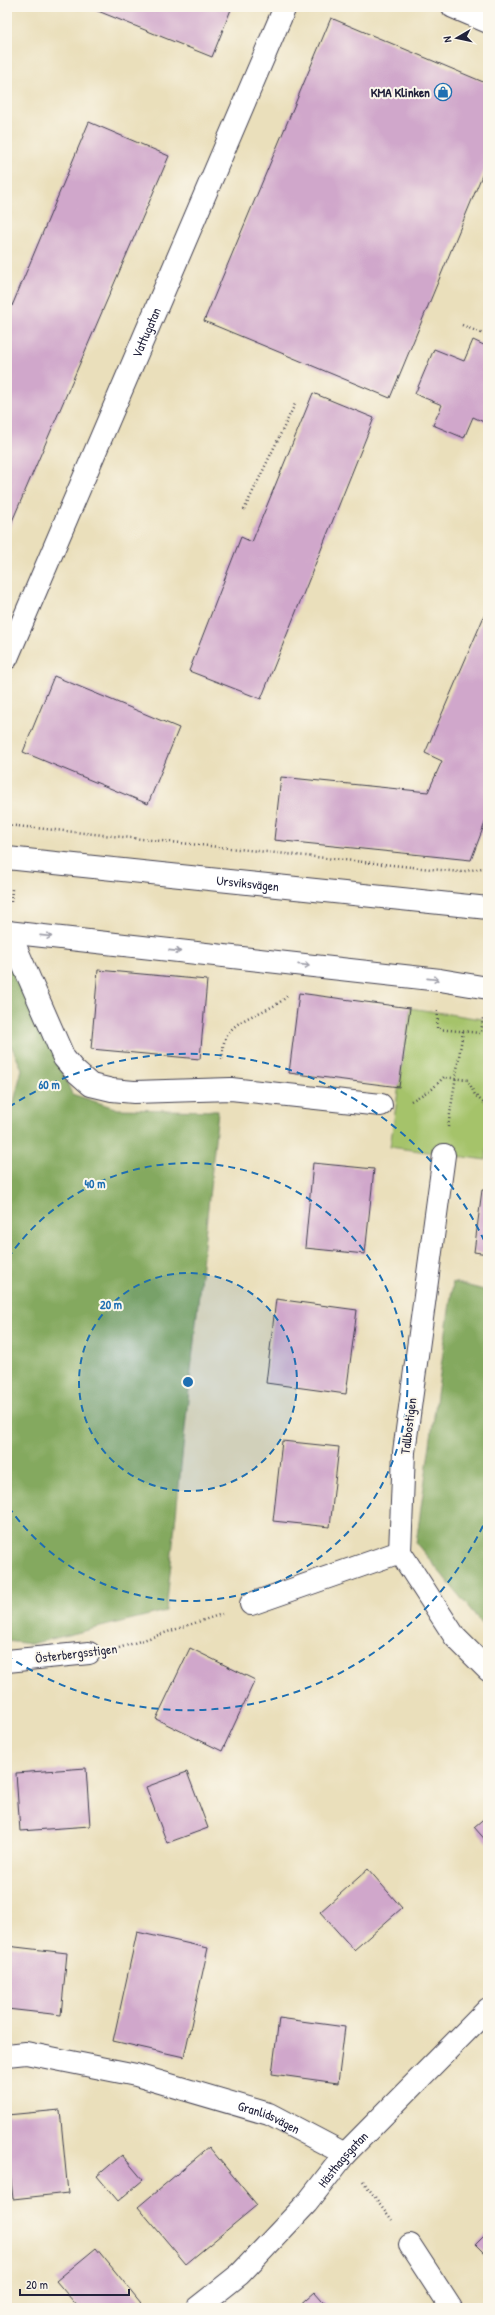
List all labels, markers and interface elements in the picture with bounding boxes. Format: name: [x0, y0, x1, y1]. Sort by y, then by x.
north arrow: [437, 18, 477, 58]
text: N: [440, 35, 454, 44]
shop icon: KMA Klinken: [433, 82, 453, 102]
place label: KMA Klinken: [371, 83, 430, 101]
street label: Vattugatan: [127, 304, 165, 360]
street label: Ursviksvägen: [215, 871, 280, 895]
one-way arrow: [39, 933, 52, 940]
one-way arrow: [168, 947, 181, 954]
one-way arrow: [297, 961, 310, 968]
one-way arrow: [426, 975, 439, 983]
text: 60 m: [38, 1076, 60, 1093]
text: 40 m: [85, 1175, 105, 1192]
text: 20 m: [100, 1296, 122, 1313]
centre of rings: [181, 1375, 195, 1389]
street label: Tallbostigen: [396, 1397, 420, 1455]
street label: Österbergsstigen: [34, 1639, 118, 1667]
street label: Granlidsvägen: [236, 2096, 303, 2138]
street label: Hästhagsgatan: [314, 2127, 372, 2191]
scale bar: [20, 2271, 129, 2297]
text: 20 m: [26, 2276, 48, 2293]

